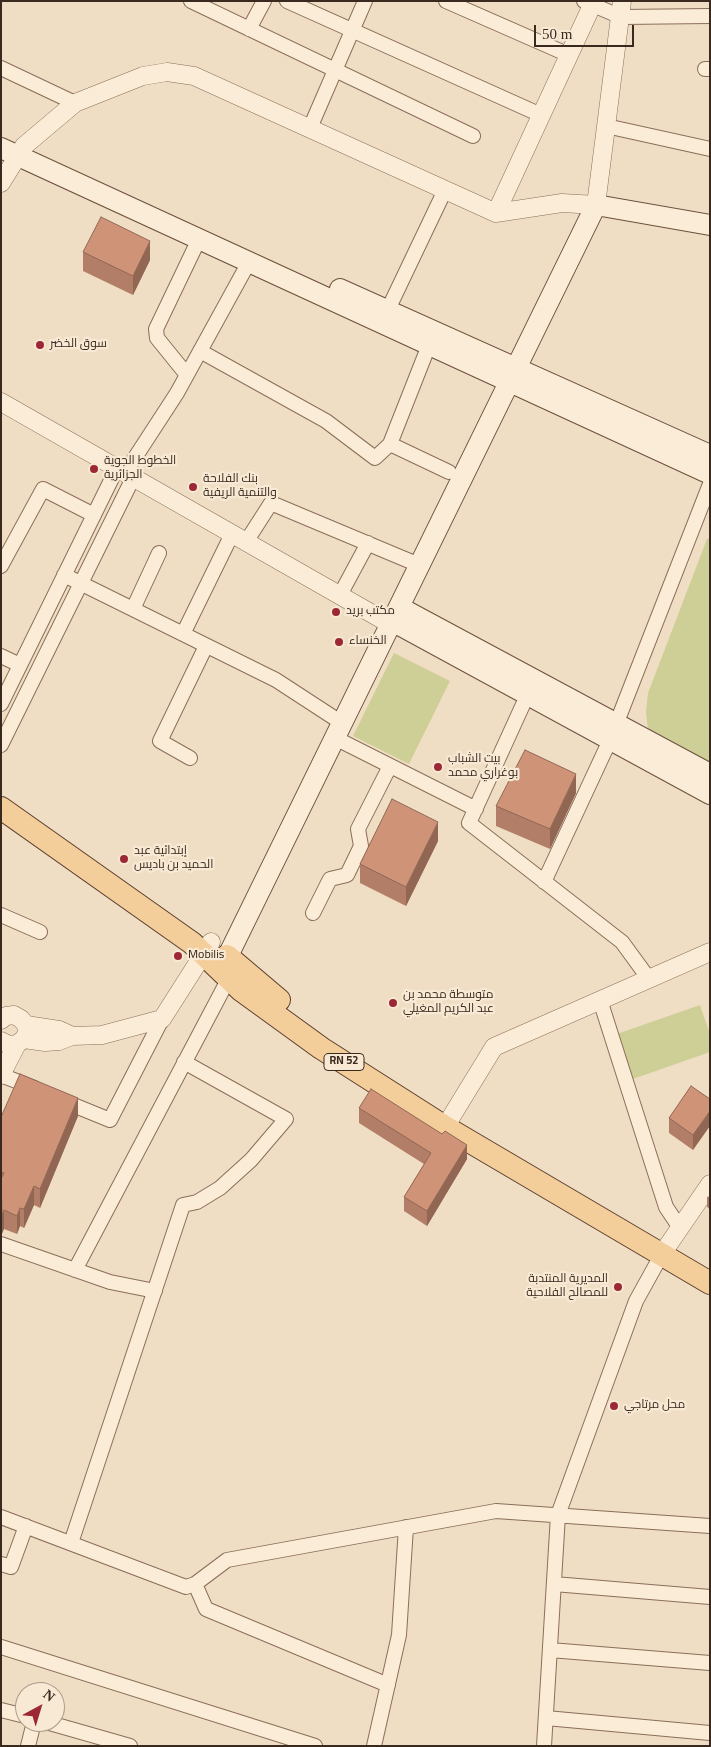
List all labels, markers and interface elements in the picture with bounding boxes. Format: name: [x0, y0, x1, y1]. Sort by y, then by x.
scale bar: [536, 15, 636, 47]
text: 50 m: [542, 26, 572, 42]
place label: سوق الخضر: [50, 338, 107, 352]
marker: سوق الخضر: [34, 339, 46, 351]
place label: الخطوط الجوية الجزائرية: [104, 455, 176, 483]
marker: الخطوط الجوية الجزائرية: [88, 463, 100, 475]
place label: بنك الفلاحة والتنمية الريفية: [203, 473, 277, 501]
marker: بنك الفلاحة والتنمية الريفية: [187, 481, 199, 493]
place label: مكتب بريد: [346, 605, 395, 619]
marker: مكتب بريد: [330, 606, 342, 618]
place label: الخنساء: [349, 635, 387, 649]
marker: الخنساء: [333, 636, 345, 648]
place label: بيت الشباب بوغراري محمد: [448, 753, 518, 781]
marker: بيت الشباب بوغراري محمد: [432, 761, 444, 773]
place label: إبتدائية عبد الحميد بن باديس: [134, 845, 213, 873]
marker: إبتدائية عبد الحميد بن باديس: [118, 853, 130, 865]
place label: Mobilis: [188, 949, 224, 963]
marker: Mobilis: [172, 950, 184, 962]
place label: متوسطة محمد بن عبد الكريم المغيلي: [403, 989, 494, 1017]
marker: متوسطة محمد بن عبد الكريم المغيلي: [387, 997, 399, 1009]
road number: RN 52: [324, 1054, 364, 1070]
place label: المديرية المنتدبة للمصالح الفلاحية: [526, 1273, 608, 1301]
marker: المديرية المنتدبة للمصالح الفلاحية: [612, 1281, 624, 1293]
place label: محل مرتاجي: [624, 1399, 685, 1413]
marker: محل مرتاجي: [608, 1400, 620, 1412]
north arrow: [15, 1682, 65, 1732]
text: N: [40, 1687, 58, 1705]

